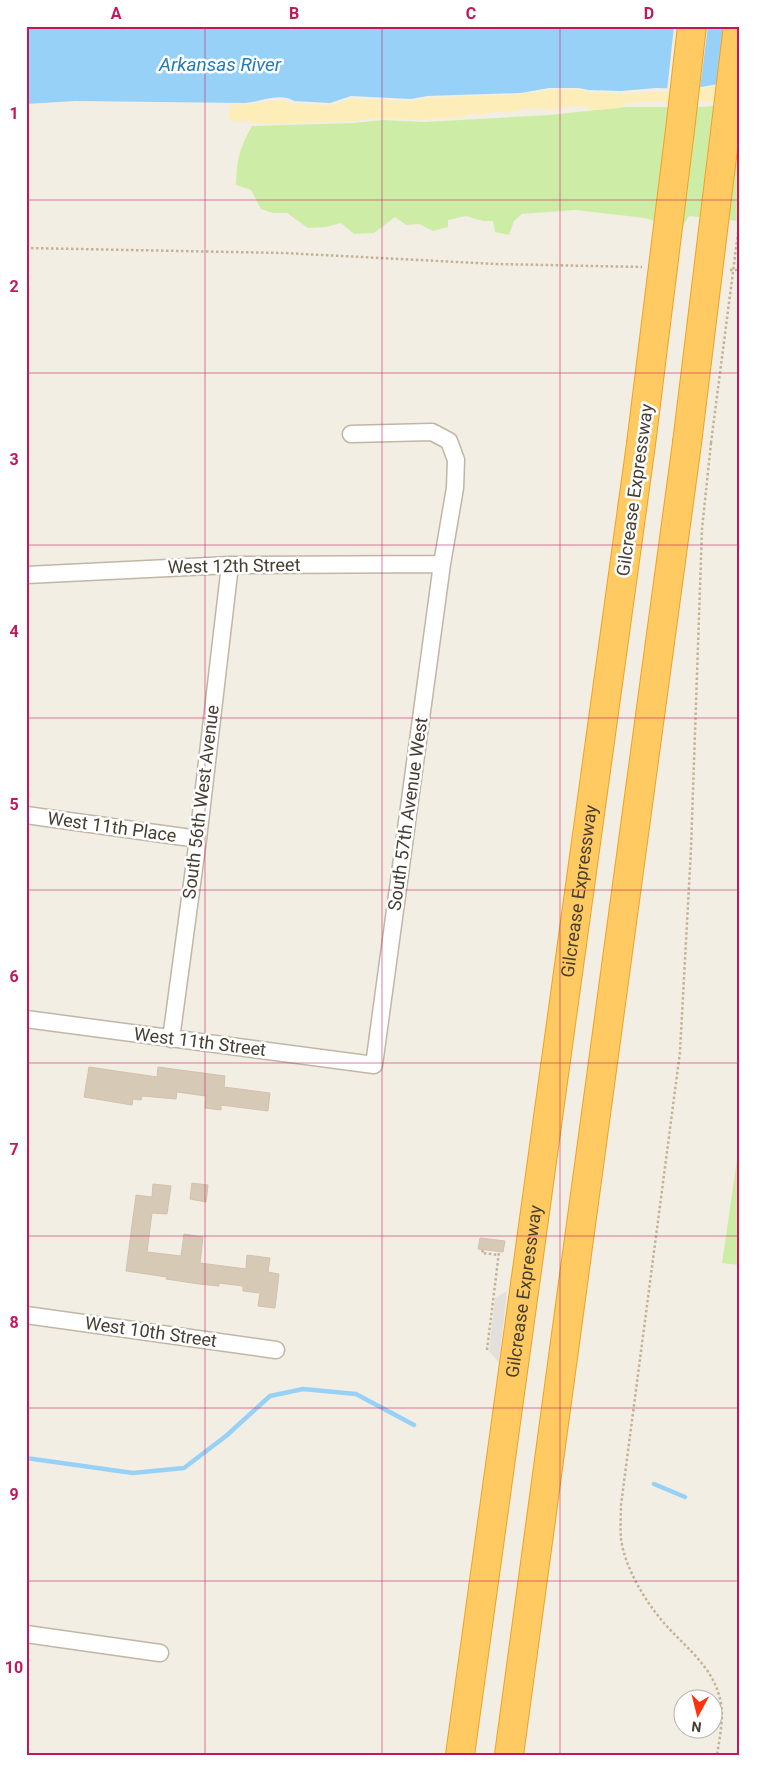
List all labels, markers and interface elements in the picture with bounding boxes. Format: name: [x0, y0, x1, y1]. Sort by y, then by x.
text: A: [111, 4, 122, 23]
text: B: [289, 4, 299, 23]
text: C: [466, 4, 476, 23]
text: D: [644, 4, 654, 23]
water label: Arkansas River: [158, 53, 282, 76]
text: 1: [9, 104, 19, 123]
text: 2: [9, 277, 19, 296]
street label: Gilcrease Expressway: [612, 402, 657, 578]
text: 3: [9, 450, 19, 469]
street label: West 12th Street: [167, 554, 301, 577]
text: 4: [9, 622, 19, 641]
street label: South 56th West Avenue: [178, 704, 223, 900]
street label: South 57th Avenue West: [384, 716, 432, 912]
text: 5: [9, 795, 19, 814]
street label: Gilcrease Expressway: [556, 803, 601, 979]
street label: West 11th Place: [46, 807, 178, 846]
text: 6: [9, 967, 19, 986]
street label: West 11th Street: [133, 1023, 267, 1060]
text: 7: [9, 1140, 19, 1159]
street label: Gilcrease Expressway: [501, 1203, 546, 1379]
street label: West 10th Street: [84, 1312, 218, 1351]
text: 8: [9, 1313, 19, 1332]
text: 9: [9, 1485, 19, 1504]
text: 10: [5, 1658, 23, 1677]
north arrow: [672, 1688, 722, 1738]
text: N: [691, 1718, 702, 1735]

